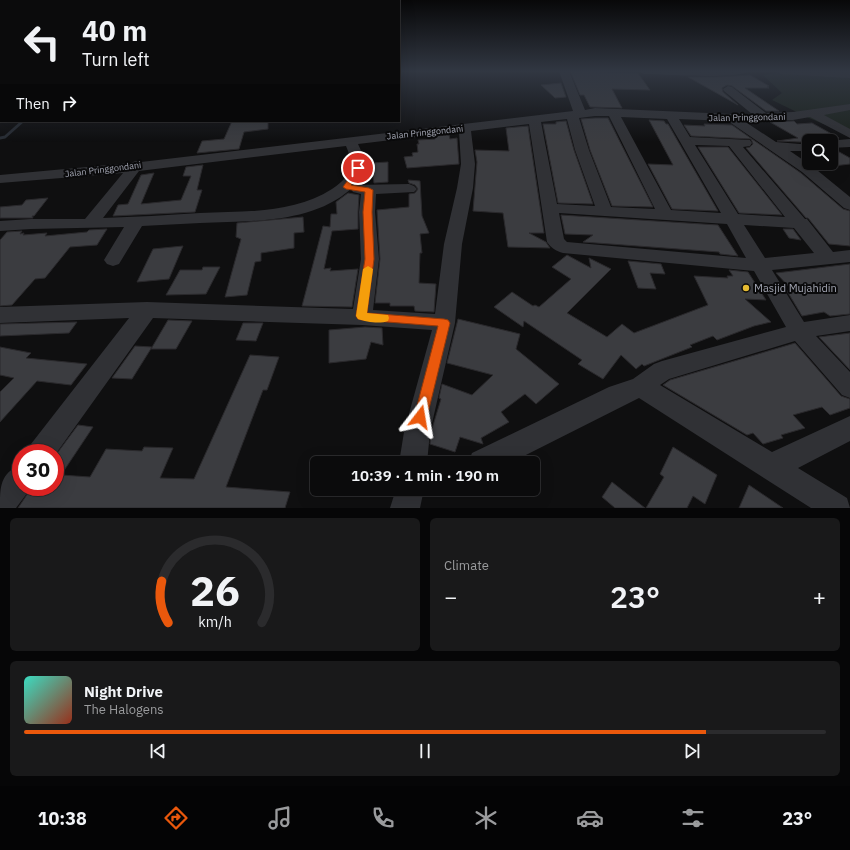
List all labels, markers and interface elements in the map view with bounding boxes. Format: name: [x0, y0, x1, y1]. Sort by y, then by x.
text: 40 m: [82, 12, 147, 49]
icon: left: [16, 16, 68, 68]
text: Turn left: [82, 48, 150, 71]
icon: right: [58, 92, 80, 114]
text: Then: [16, 94, 50, 113]
street label: Jalan Pringgondani: [708, 111, 786, 123]
street label: Jalan Pringgondani: [386, 123, 464, 141]
map controls: [802, 134, 838, 170]
button: search: [802, 134, 838, 170]
pin: [341, 151, 375, 185]
icon: arrive: [347, 157, 369, 179]
street label: Jalan Pringgondani: [64, 159, 142, 179]
place label: Masjid Mujahidin: [754, 281, 837, 295]
marker: Masjid Mujahidin: [741, 283, 751, 293]
position arrow: [399, 396, 441, 438]
speed limit sign: 30: [12, 444, 64, 496]
text: 10:39 · 1 min · 190 m: [351, 466, 499, 485]
text: Climate: [444, 557, 489, 574]
text: 26: [190, 562, 240, 616]
text: 23°: [610, 577, 660, 616]
text: −: [444, 582, 457, 611]
text: +: [813, 582, 826, 611]
text: km/h: [198, 611, 232, 630]
text: Night Drive: [84, 682, 163, 701]
text: The Halogens: [84, 701, 164, 718]
icon: previous: [147, 740, 169, 762]
icon: pause: [414, 740, 436, 762]
icon: next: [681, 740, 703, 762]
icon: directions: [162, 804, 190, 832]
icon: music: [266, 804, 294, 832]
icon: phone: [369, 804, 397, 832]
icon: climate: [472, 804, 500, 832]
icon: car: [576, 804, 604, 832]
icon: filters: [679, 804, 707, 832]
text: 10:38: [38, 807, 87, 830]
text: 23°: [782, 807, 812, 830]

